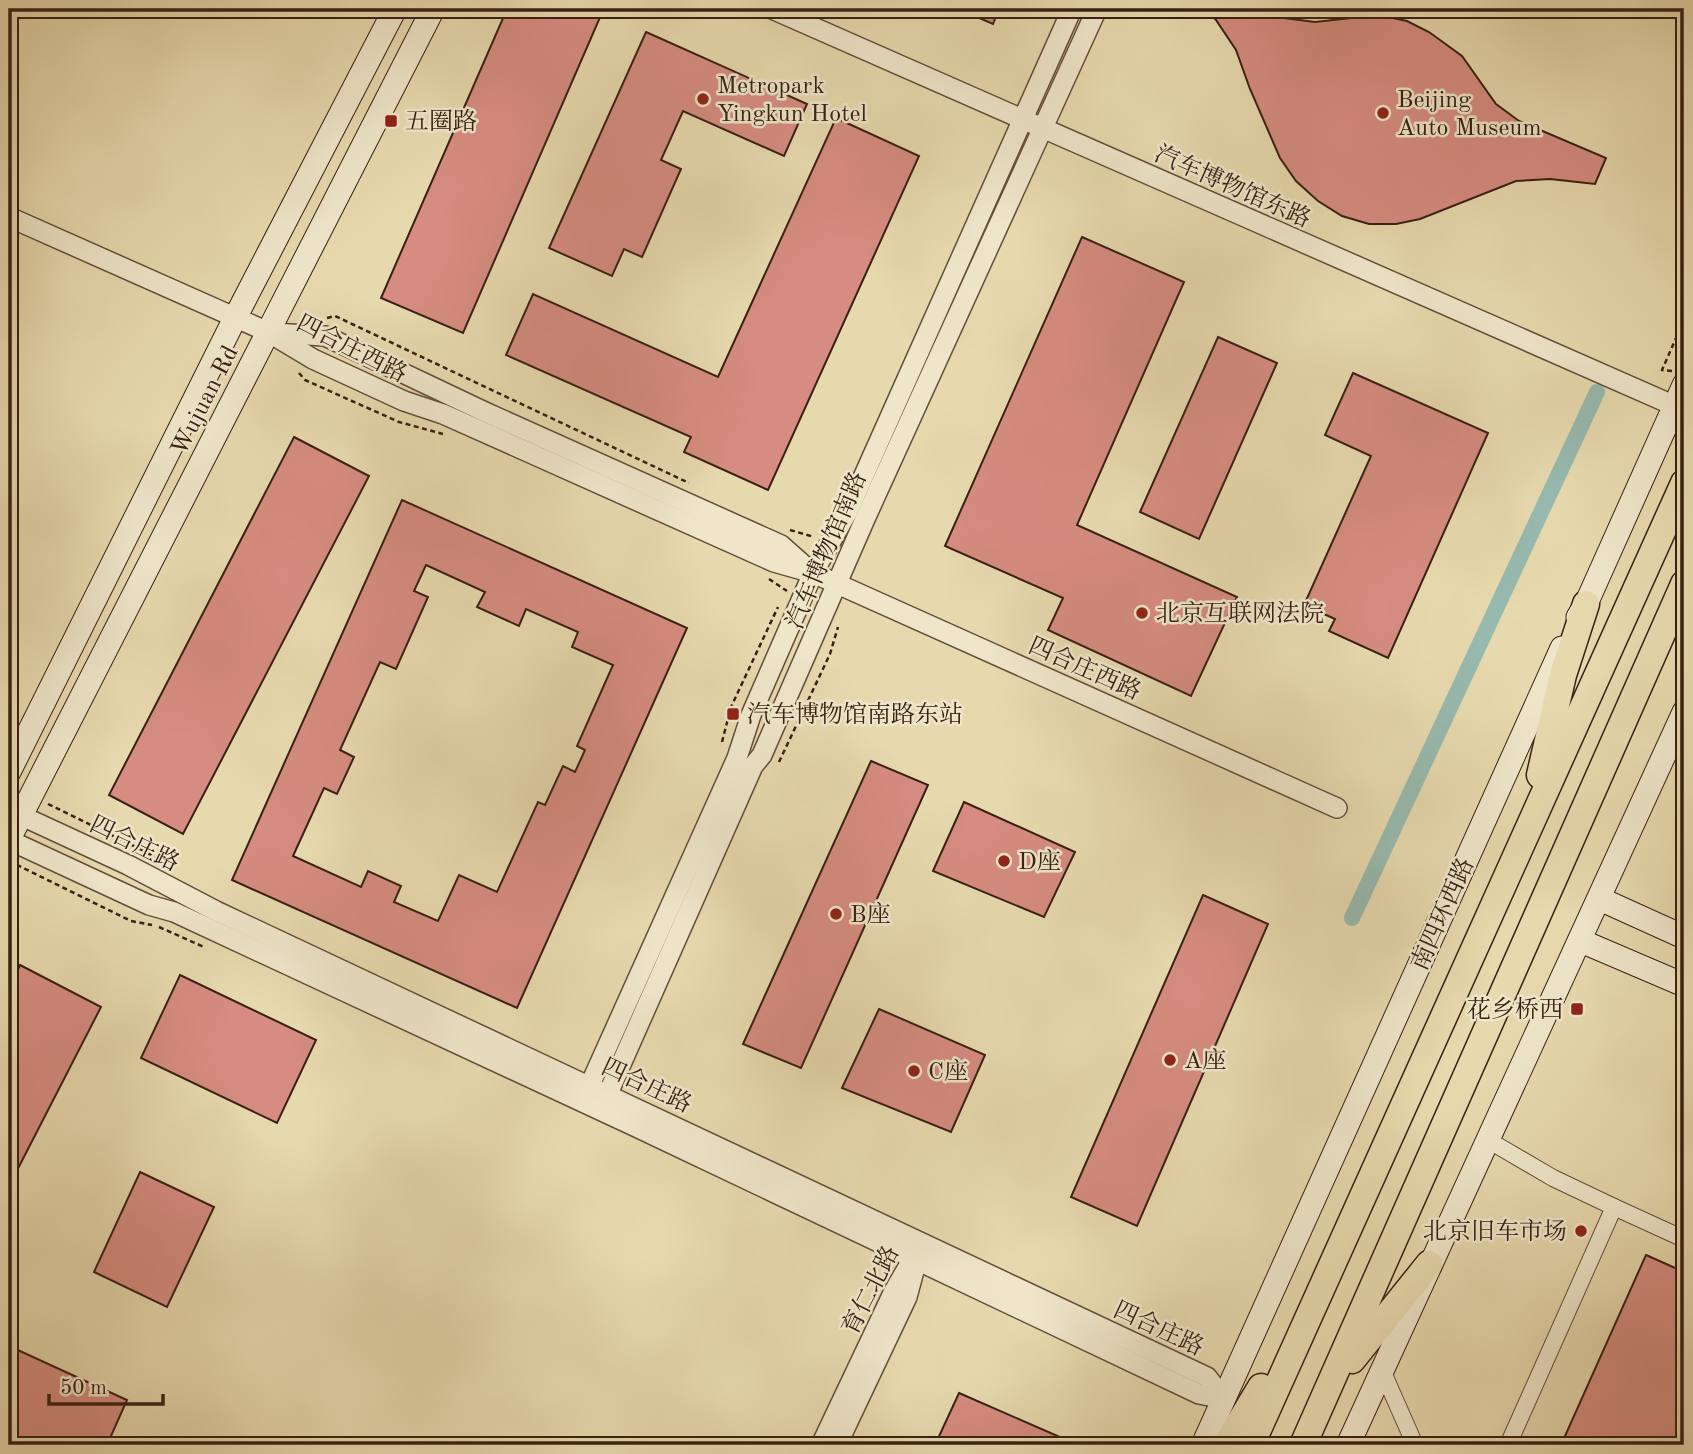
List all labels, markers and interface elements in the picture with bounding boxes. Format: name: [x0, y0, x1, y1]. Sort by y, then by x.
place label: Metropark Yingkun Hotel: [717, 75, 867, 127]
place label: Beijing Auto Museum: [1397, 89, 1541, 141]
marker: Metropark Yingkun Hotel: [695, 91, 711, 107]
marker: Beijing Auto Museum: [1375, 105, 1391, 121]
place label: 五圈路: [405, 108, 477, 135]
marker: 五圈路: [383, 113, 399, 129]
street label: 汽车博物馆东路: [1151, 140, 1315, 233]
street label: 四合庄西路: [292, 309, 411, 388]
street label: Wujuan Rd: [168, 342, 244, 459]
street label: 汽车博物馆南路: [781, 468, 872, 633]
place label: 北京互联网法院: [1156, 600, 1324, 627]
marker: 北京互联网法院: [1134, 605, 1150, 621]
street label: 四合庄西路: [1024, 632, 1145, 705]
place label: 汽车博物馆南路东站: [747, 701, 963, 728]
marker: 汽车博物馆南路东站: [725, 706, 741, 722]
street label: 四合庄路: [86, 810, 184, 877]
place label: D座: [1018, 848, 1061, 875]
marker: D座: [996, 853, 1012, 869]
street label: 南四环西路: [1406, 854, 1479, 975]
place label: B座: [850, 901, 891, 928]
marker: B座: [828, 906, 844, 922]
place label: 花乡桥西: [1467, 996, 1563, 1023]
marker: 花乡桥西: [1569, 1001, 1585, 1017]
place label: A座: [1184, 1047, 1226, 1074]
marker: A座: [1162, 1052, 1178, 1068]
street label: 四合庄路: [598, 1053, 696, 1118]
place label: C座: [928, 1058, 968, 1085]
marker: C座: [906, 1063, 922, 1079]
place label: 北京旧车市场: [1423, 1218, 1567, 1245]
marker: 北京旧车市场: [1573, 1223, 1589, 1239]
street label: 育仁北路: [837, 1241, 904, 1339]
street label: 四合庄路: [1110, 1296, 1208, 1361]
scale bar: [49, 1363, 163, 1407]
text: 50 m: [60, 1378, 107, 1399]

